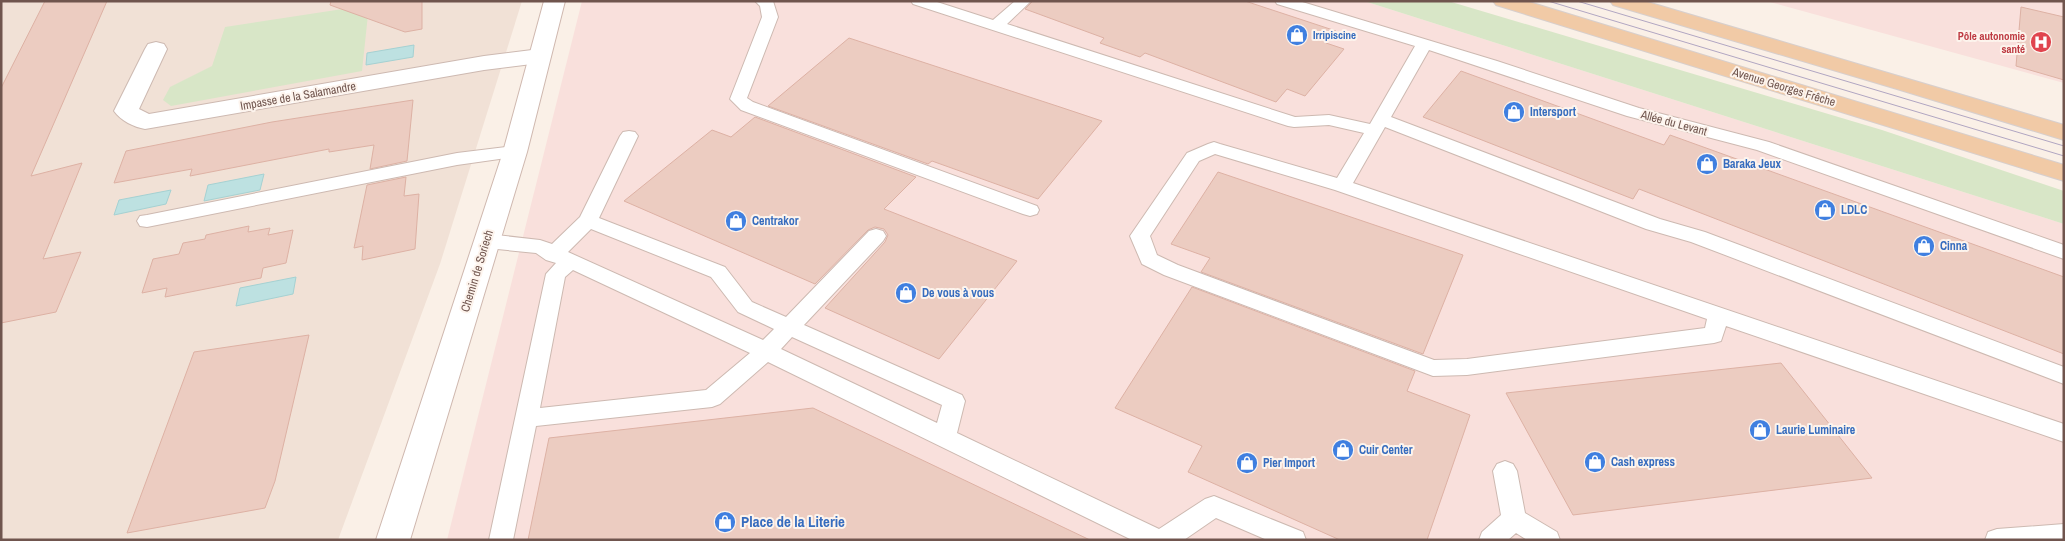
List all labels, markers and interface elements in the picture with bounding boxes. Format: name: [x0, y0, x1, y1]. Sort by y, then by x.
shop icon: Irripiscine: [1285, 23, 1309, 47]
place label: Irripiscine: [1313, 28, 1356, 42]
place label: Pôle autonomie santé: [1958, 29, 2025, 56]
hospital icon: Pôle autonomie santé: [2029, 30, 2053, 54]
street label: Avenue Georges Frêche: [1730, 63, 1838, 110]
street label: Impasse de la Salamandre: [239, 78, 357, 114]
shop icon: Intersport: [1502, 100, 1526, 124]
place label: Intersport: [1530, 104, 1577, 120]
street label: Allée du Levant: [1638, 106, 1709, 140]
shop icon: Baraka Jeux: [1695, 152, 1719, 176]
place label: Baraka Jeux: [1723, 156, 1782, 172]
shop icon: LDLC: [1813, 198, 1837, 222]
place label: LDLC: [1841, 202, 1867, 218]
shop icon: Centrakor: [724, 209, 748, 233]
place label: Centrakor: [752, 213, 799, 229]
street label: Chemin de Soriech: [457, 228, 497, 314]
shop icon: Cinna: [1912, 234, 1936, 258]
place label: Cinna: [1940, 238, 1968, 254]
shop icon: De vous à vous: [894, 281, 918, 305]
place label: De vous à vous: [922, 285, 995, 301]
shop icon: Laurie Luminaire: [1748, 418, 1772, 442]
place label: Laurie Luminaire: [1776, 422, 1856, 438]
shop icon: Cuir Center: [1331, 438, 1355, 462]
place label: Cuir Center: [1359, 442, 1413, 458]
shop icon: Cash express: [1583, 450, 1607, 474]
shop icon: Pier Import: [1235, 451, 1259, 475]
place label: Cash express: [1611, 454, 1676, 470]
place label: Pier Import: [1263, 455, 1316, 471]
shop icon: Place de la Literie: [713, 510, 737, 534]
place label: Place de la Literie: [741, 511, 845, 532]

